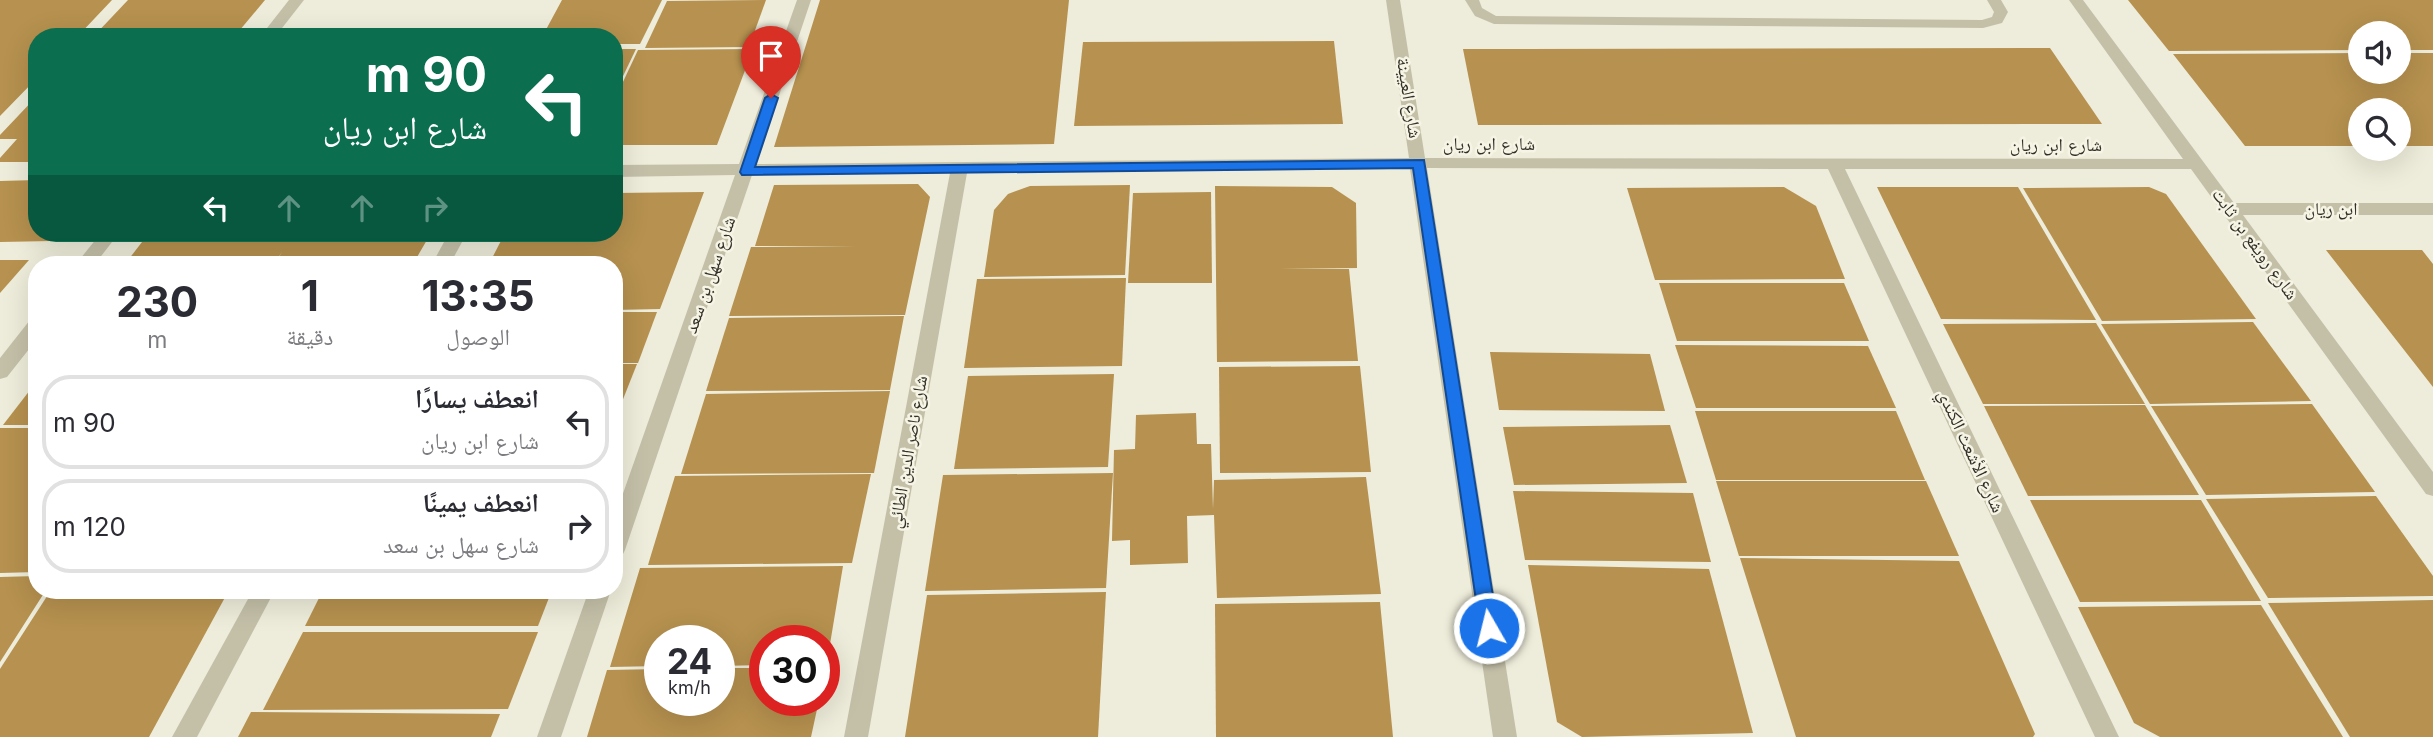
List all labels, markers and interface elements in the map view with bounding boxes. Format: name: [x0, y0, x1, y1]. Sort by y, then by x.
map controls: [2348, 21, 2411, 161]
button: sound: [2348, 21, 2411, 84]
pin: [741, 26, 801, 98]
icon: arrive: [752, 37, 790, 75]
text: 90 m: [366, 45, 487, 104]
icon: left: [511, 56, 602, 147]
street label: شارع العيينة: [1392, 56, 1426, 140]
button: search: [2348, 98, 2411, 161]
text: شارع ابن ريان: [323, 108, 487, 147]
street label: شارع ابن ريان: [1443, 133, 1535, 155]
street label: شارع ابن ريان: [2010, 134, 2102, 156]
street label: شارع رويفع بن ثابت: [2206, 184, 2303, 305]
icon: left: [197, 189, 235, 227]
icon: ahead: [270, 189, 308, 227]
icon: ahead: [343, 189, 381, 227]
icon: right: [416, 189, 454, 227]
street label: ابن ريان: [2304, 198, 2358, 220]
street label: شارع سهل بن سعد: [680, 214, 740, 336]
text: 1: [301, 270, 319, 321]
text: 13:35: [422, 270, 535, 321]
text: 230: [116, 276, 198, 327]
text: دقيقة: [286, 323, 333, 351]
text: الوصول: [446, 323, 510, 351]
text: m: [147, 326, 167, 354]
street label: شارع ناصر الدين الطائي: [884, 374, 936, 531]
text: انعطف يسارًا: [415, 383, 539, 414]
street label: شارع الأشعث الكندي: [1930, 386, 2009, 518]
icon: left: [560, 403, 598, 441]
text: 90 m: [53, 407, 116, 438]
text: شارع ابن ريان: [421, 427, 539, 455]
text: انعطف يمينًا: [423, 487, 539, 518]
icon: right: [560, 507, 598, 545]
text: 120 m: [53, 511, 126, 542]
text: شارع سهل بن سعد: [383, 531, 539, 559]
position arrow: [1452, 591, 1526, 665]
speed limit sign: 30: [749, 625, 840, 716]
text: 24: [667, 640, 712, 682]
text: km/h: [668, 677, 711, 698]

